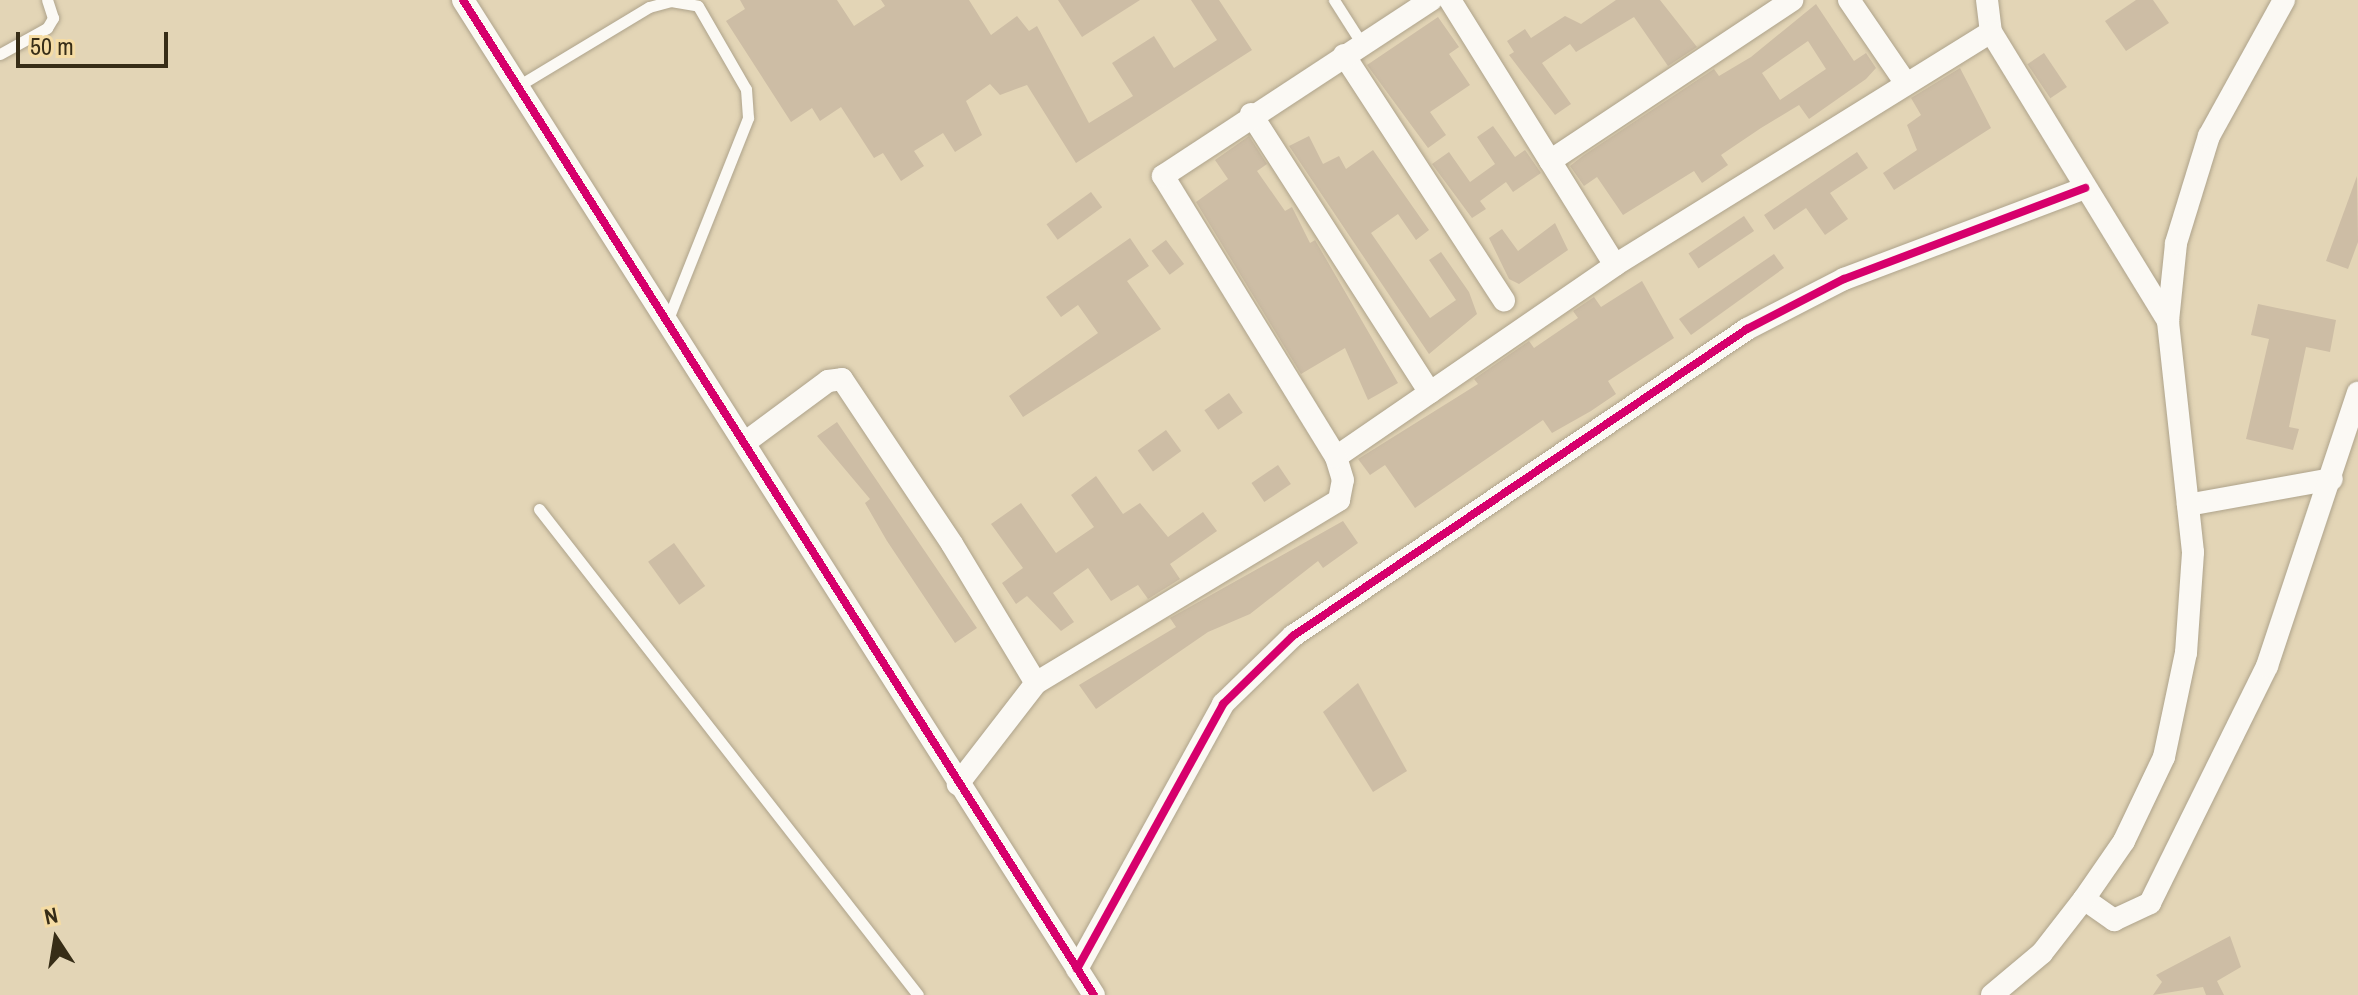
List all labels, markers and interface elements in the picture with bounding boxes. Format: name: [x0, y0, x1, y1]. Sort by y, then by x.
scale bar: [20, 16, 172, 66]
text: 50 m: [30, 30, 74, 62]
north arrow: [16, 899, 96, 979]
text: N: [42, 899, 61, 932]

